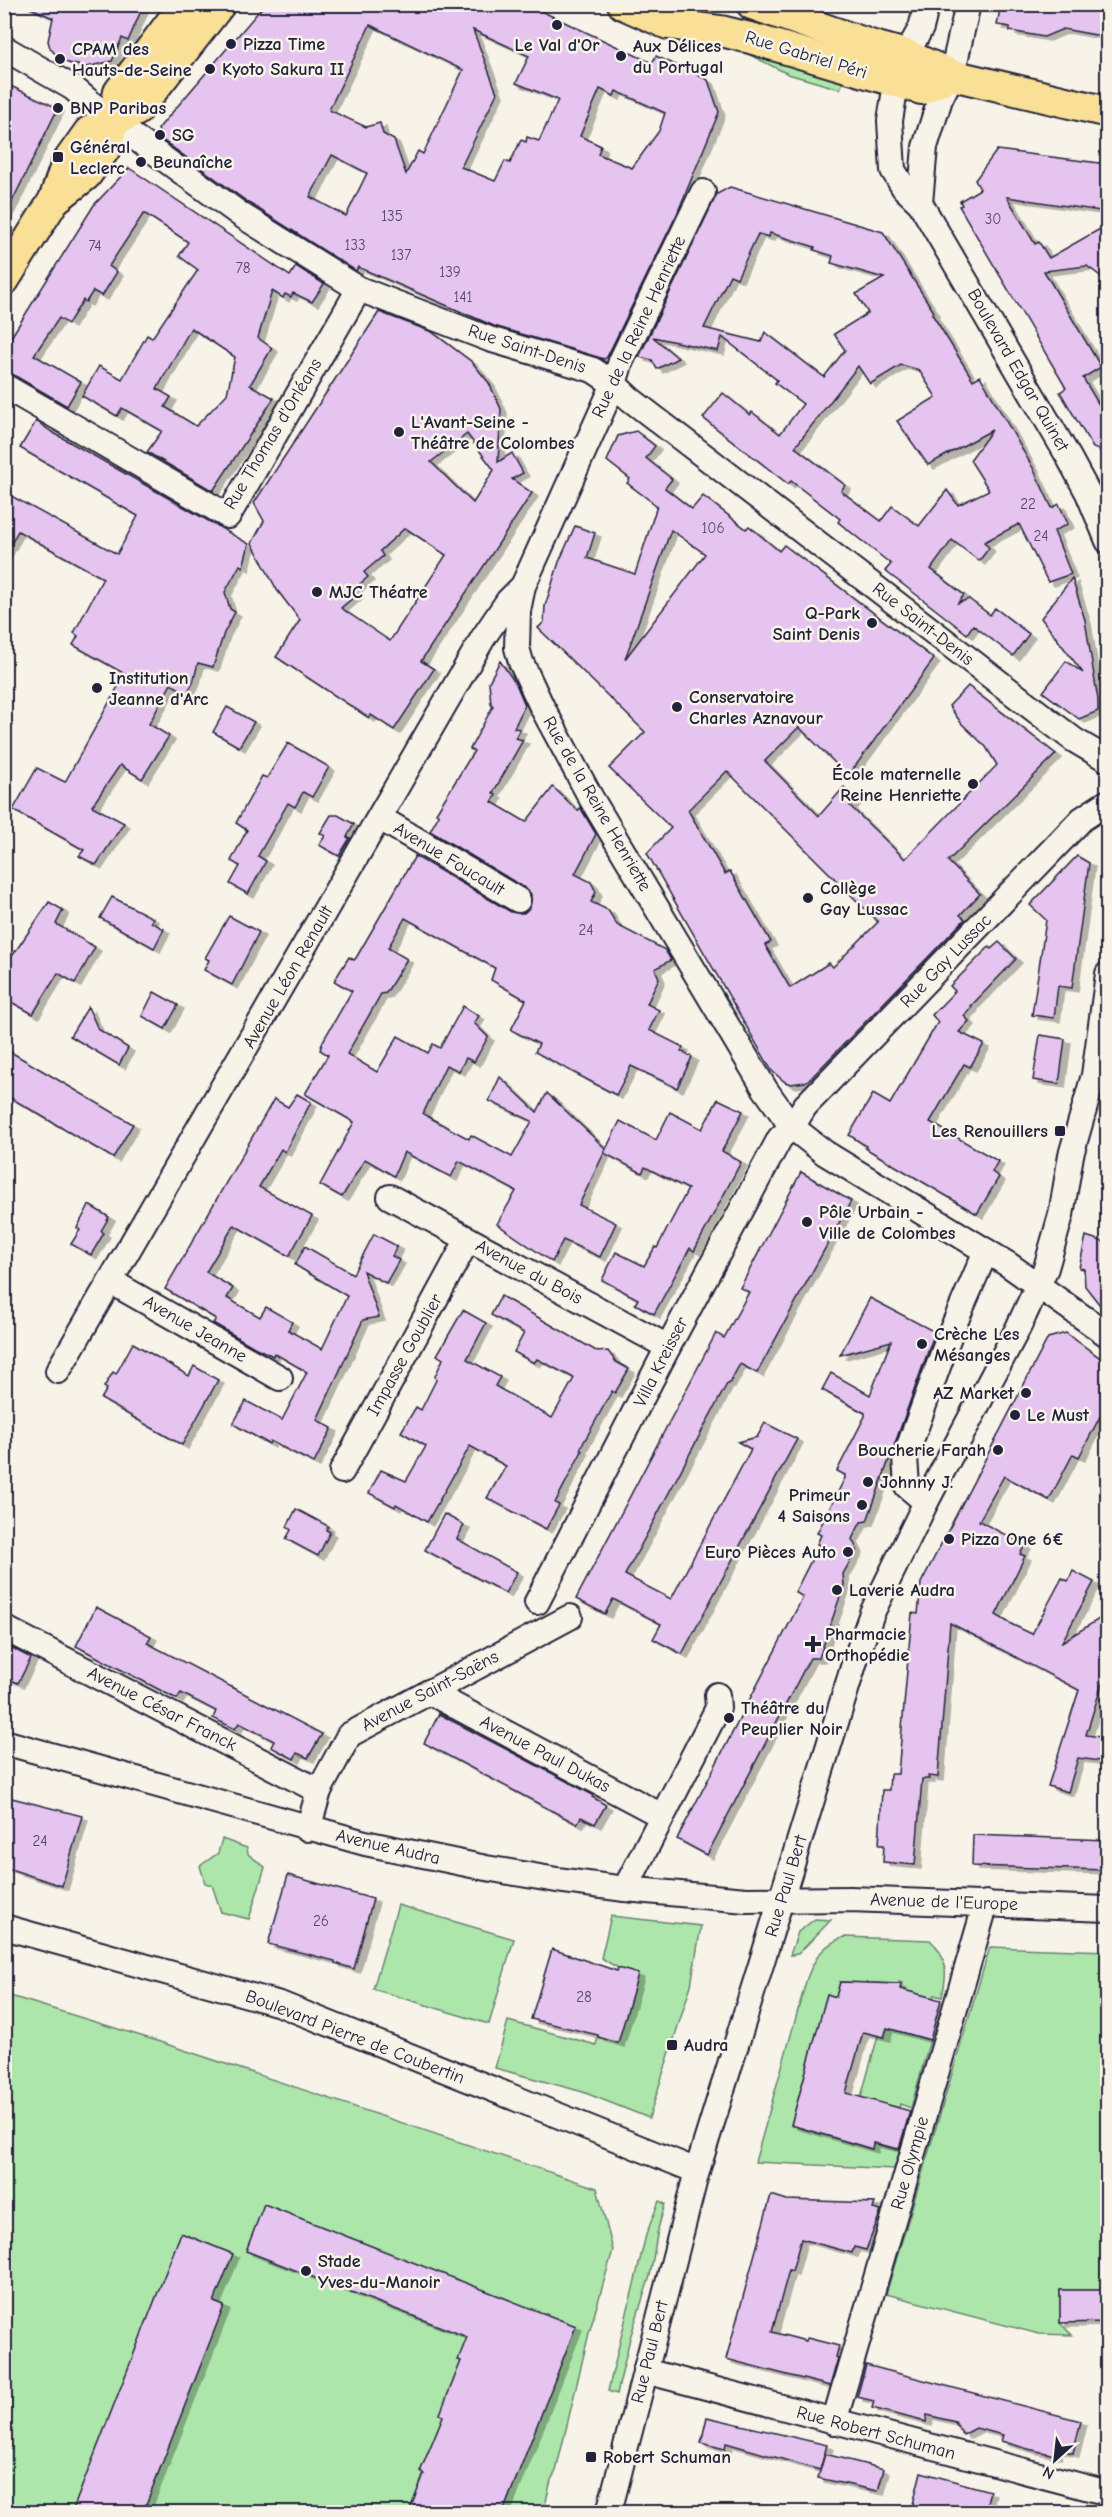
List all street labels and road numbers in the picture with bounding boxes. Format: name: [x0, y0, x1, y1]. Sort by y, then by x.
street label: Rue Gabriel Péri: [742, 26, 870, 84]
street label: Rue de la Reine Henriette: [588, 233, 690, 421]
street label: Boulevard Edgar Quinet: [963, 285, 1074, 456]
street label: Rue Saint-Denis: [466, 320, 588, 378]
street label: Rue Thomas d'Orléans: [220, 355, 326, 513]
street label: Rue Saint-Denis: [868, 578, 978, 670]
street label: Rue de la Reine Henriette: [538, 713, 656, 895]
street label: Avenue Foucault: [390, 818, 509, 901]
street label: Avenue Léon Renault: [239, 901, 338, 1052]
street label: Rue Gay Lussac: [896, 910, 996, 1012]
street label: Avenue du Bois: [472, 1235, 586, 1309]
street label: Impasse Goublier: [363, 1290, 448, 1420]
street label: Avenue Jeanne: [139, 1291, 251, 1367]
street label: Villa Kreisser: [629, 1313, 693, 1410]
street label: Avenue Saint-Saëns: [358, 1646, 502, 1736]
street label: Avenue César Franck: [84, 1662, 240, 1756]
street label: Avenue Paul Dukas: [476, 1711, 614, 1797]
street label: Avenue Audra: [334, 1825, 442, 1869]
street label: Rue Paul Bert: [761, 1832, 812, 1939]
street label: Avenue de l'Europe: [870, 1889, 1018, 1915]
street label: Boulevard Pierre de Coubertin: [243, 1985, 467, 2089]
street label: Rue Olympie: [887, 2114, 933, 2212]
street label: Rue Paul Bert: [627, 2298, 673, 2406]
street label: Rue Robert Schuman: [794, 2402, 958, 2464]

